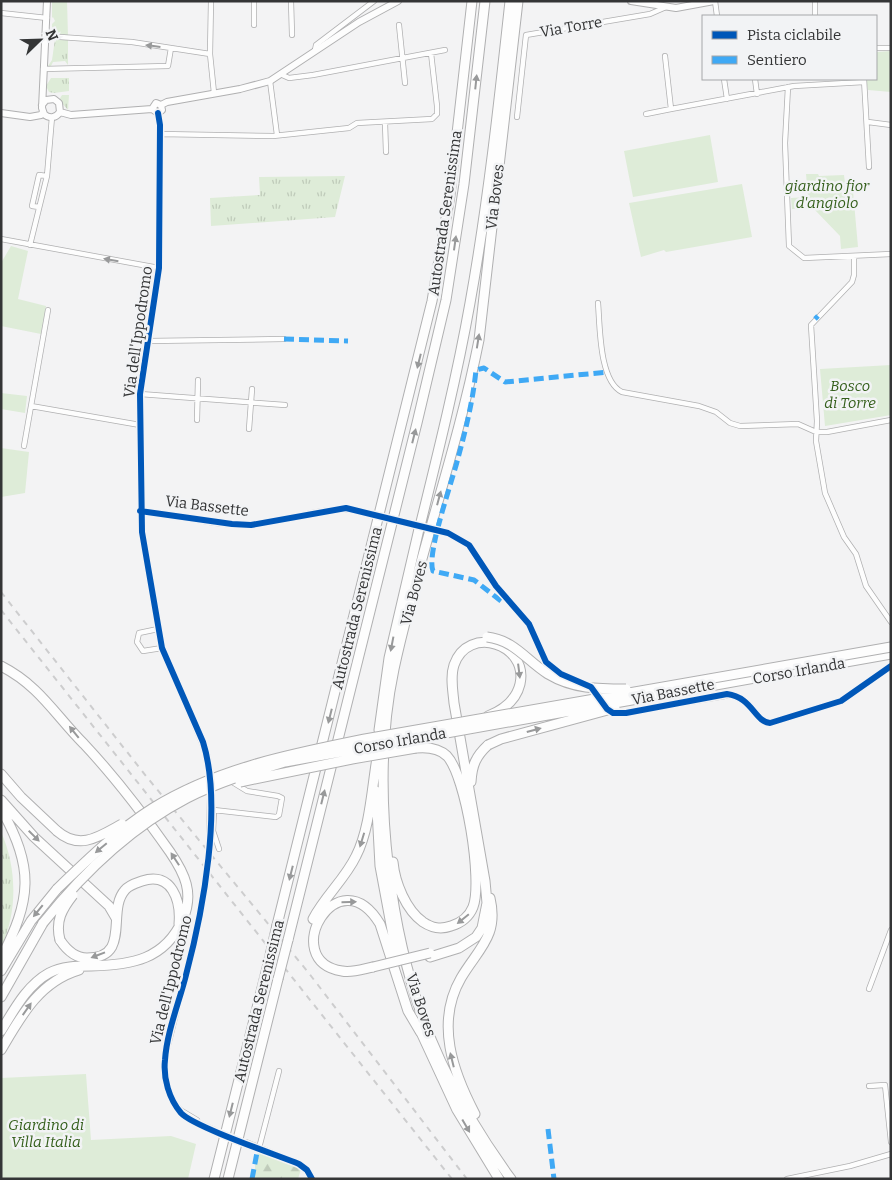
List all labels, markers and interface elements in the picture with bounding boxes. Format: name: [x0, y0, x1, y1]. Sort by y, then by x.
street label: Via Torre: [539, 13, 603, 41]
north arrow: [15, 15, 65, 65]
legend: [702, 15, 877, 80]
text: Pista ciclabile: [747, 26, 841, 44]
text: N: [42, 27, 62, 44]
one-way arrow: [145, 42, 161, 50]
text: Sentiero: [747, 51, 807, 69]
one-way arrow: [472, 74, 480, 90]
street label: Autostrada Serenissima: [424, 129, 466, 297]
street label: Via Boves: [482, 163, 508, 231]
park label: giardino fior d'angiolo: [785, 177, 870, 212]
one-way arrow: [452, 235, 460, 251]
one-way arrow: [103, 255, 119, 263]
street label: Via dell'Ippodromo: [120, 265, 156, 399]
one-way arrow: [475, 333, 483, 349]
one-way arrow: [415, 353, 423, 368]
park label: Bosco di Torre: [824, 377, 876, 412]
one-way arrow: [410, 429, 418, 444]
one-way arrow: [435, 491, 443, 506]
street label: Via Bassette: [164, 492, 250, 520]
street label: Autostrada Serenissima: [328, 525, 386, 691]
street label: Via Boves: [397, 559, 431, 627]
one-way arrow: [387, 637, 395, 653]
street label: Corso Irlanda: [751, 654, 847, 688]
one-way arrow: [516, 664, 524, 680]
street label: Via Bassette: [630, 675, 716, 709]
one-way arrow: [326, 708, 334, 723]
street label: Corso Irlanda: [352, 724, 448, 758]
one-way arrow: [69, 725, 79, 739]
one-way arrow: [527, 726, 542, 734]
one-way arrow: [320, 790, 328, 805]
one-way arrow: [28, 830, 40, 842]
one-way arrow: [357, 833, 365, 848]
one-way arrow: [95, 842, 107, 854]
one-way arrow: [170, 852, 180, 865]
one-way arrow: [287, 866, 295, 881]
one-way arrow: [341, 898, 357, 906]
one-way arrow: [33, 905, 44, 918]
street label: Via dell'Ippodromo: [146, 913, 196, 1047]
one-way arrow: [457, 913, 470, 924]
street label: Autostrada Serenissima: [230, 918, 288, 1084]
one-way arrow: [90, 951, 105, 959]
street label: Via Boves: [402, 971, 440, 1039]
one-way arrow: [22, 1002, 32, 1015]
one-way arrow: [448, 1052, 456, 1067]
one-way arrow: [227, 1102, 235, 1117]
park label: Giardino di Villa Italia: [8, 1116, 84, 1151]
one-way arrow: [461, 1119, 470, 1132]

